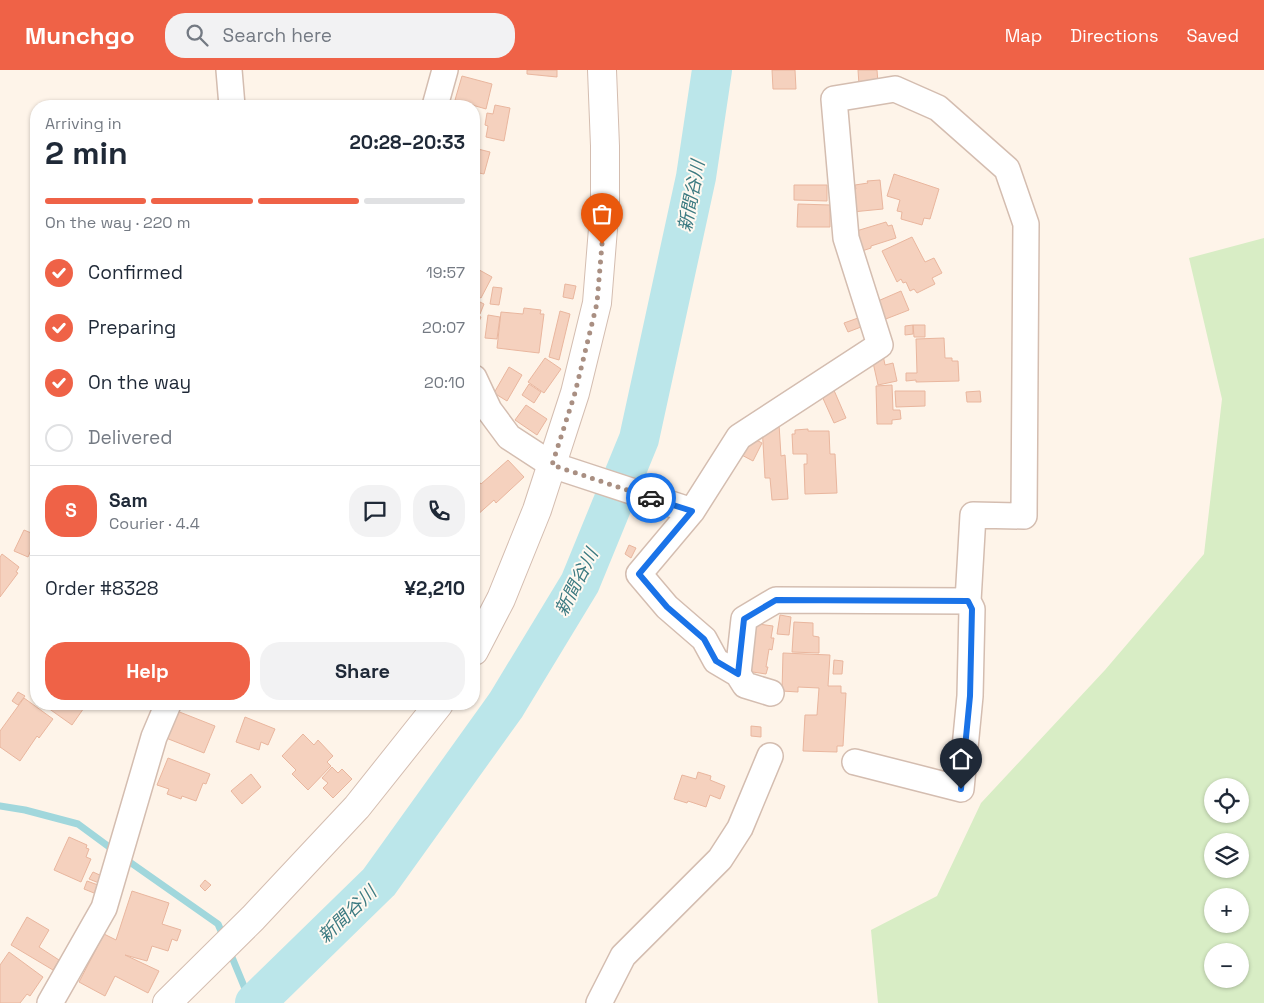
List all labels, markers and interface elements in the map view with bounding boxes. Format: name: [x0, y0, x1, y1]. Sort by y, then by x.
search box: [165, 13, 515, 58]
text: Munchgo: [25, 20, 135, 51]
icon: search: [183, 21, 211, 49]
text: Search here: [223, 23, 332, 48]
text: Map: [1005, 24, 1042, 47]
text: Directions: [1070, 24, 1159, 47]
text: Saved: [1187, 24, 1239, 47]
text: Arriving in: [45, 113, 122, 134]
text: 20:28–20:33: [350, 130, 465, 155]
text: 2 min: [45, 133, 128, 173]
water label: 新間谷川: [673, 157, 710, 234]
pin: [581, 193, 623, 244]
icon: bag: [588, 200, 616, 228]
text: On the way · 220 m: [45, 212, 191, 233]
icon: check: [45, 259, 73, 287]
text: Confirmed: [88, 260, 183, 285]
text: 19:57: [426, 262, 465, 283]
icon: check: [45, 314, 73, 342]
text: Preparing: [88, 315, 176, 340]
text: 20:07: [422, 317, 465, 338]
icon: check: [45, 369, 73, 397]
text: On the way: [88, 370, 191, 395]
text: 20:10: [424, 372, 465, 393]
text: Delivered: [88, 425, 173, 450]
courier: [626, 473, 676, 523]
icon: car: [637, 484, 665, 512]
button: chat: [349, 485, 401, 537]
button: phone: [413, 485, 465, 537]
text: Sam: [109, 488, 148, 513]
text: S: [65, 498, 77, 523]
text: Courier · 4.4: [109, 513, 200, 534]
water label: 新間谷川: [549, 543, 603, 619]
text: Order #8328: [45, 576, 159, 601]
text: ¥2,210: [404, 576, 465, 601]
button: Help: [45, 642, 250, 700]
button: Share: [260, 642, 465, 700]
pin: [940, 738, 982, 789]
icon: home: [947, 745, 975, 773]
map controls: [1204, 778, 1249, 988]
button: locate: [1204, 778, 1249, 823]
button: layers: [1204, 833, 1249, 878]
water label: 新間谷川: [313, 879, 382, 947]
button: +: [1204, 888, 1249, 933]
button: −: [1204, 943, 1249, 988]

